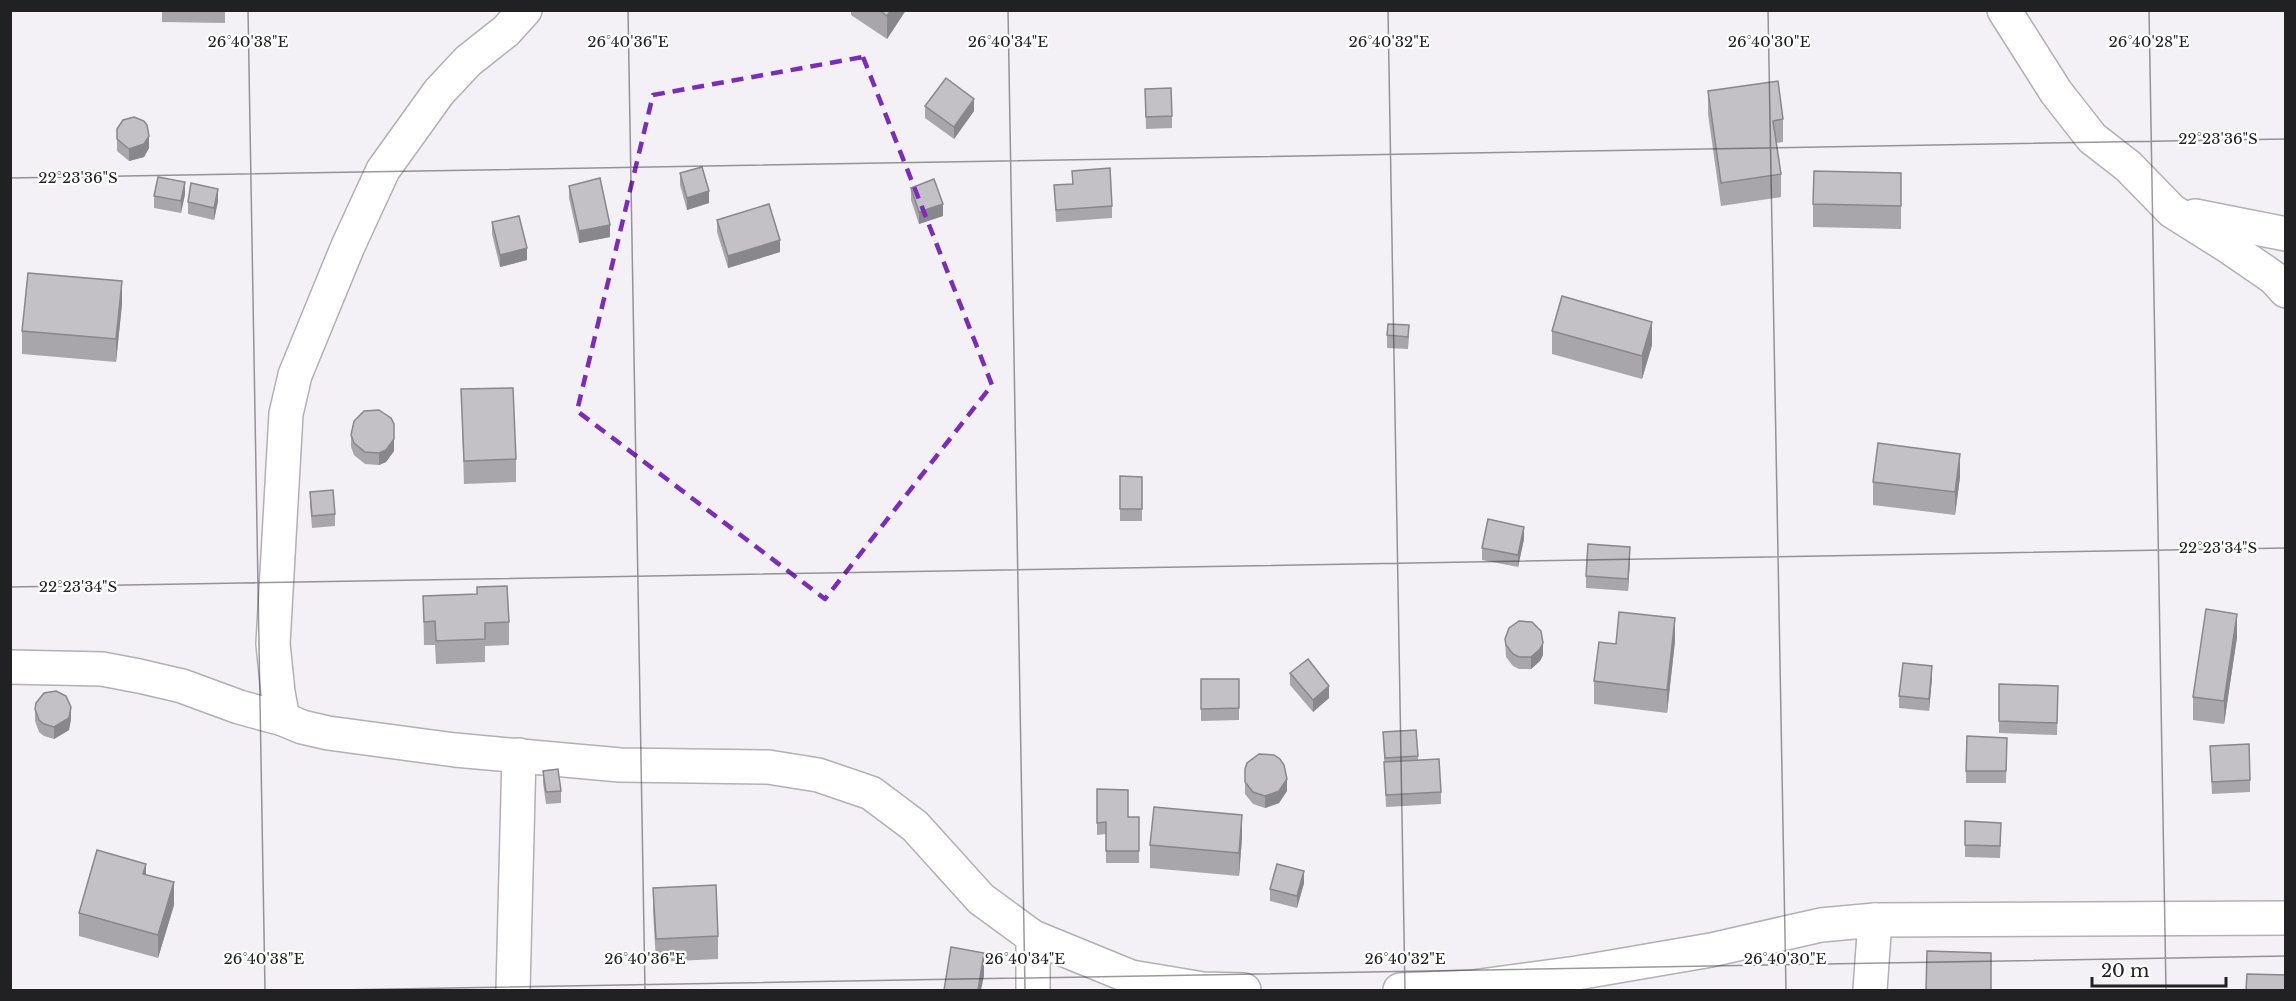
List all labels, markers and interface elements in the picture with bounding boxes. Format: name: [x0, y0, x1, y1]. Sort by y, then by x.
text: 26°40'38"E: [208, 32, 289, 51]
text: 26°40'36"E: [587, 32, 669, 51]
text: 26°40'34"E: [968, 32, 1048, 51]
text: 26°40'32"E: [1348, 32, 1430, 51]
text: 26°40'30"E: [1728, 32, 1810, 51]
text: 26°40'28"E: [2109, 32, 2190, 51]
text: 22°23'36"S: [2178, 129, 2258, 148]
text: 22°23'36"S: [38, 168, 118, 187]
text: 22°23'34"S: [2179, 538, 2257, 557]
text: 22°23'34"S: [39, 577, 117, 596]
text: 26°40'38"E: [224, 949, 305, 968]
text: 26°40'36"E: [604, 949, 686, 968]
text: 26°40'34"E: [985, 949, 1065, 968]
text: 26°40'32"E: [1364, 949, 1446, 968]
text: 26°40'30"E: [1744, 949, 1826, 968]
scale bar: [2092, 950, 2226, 988]
text: 20 m: [2101, 960, 2149, 982]

